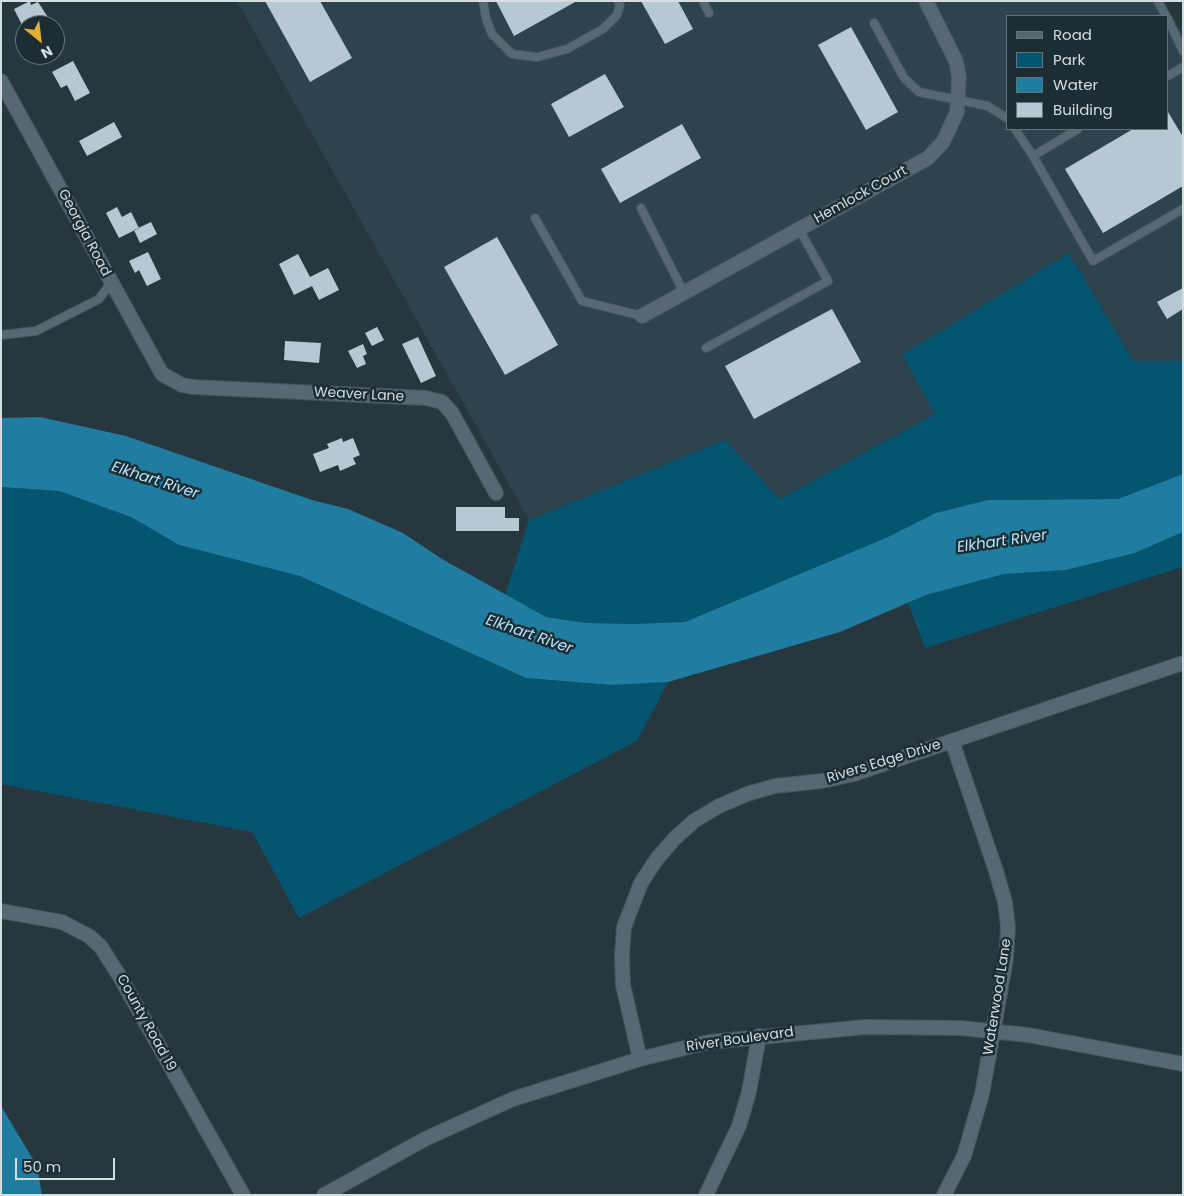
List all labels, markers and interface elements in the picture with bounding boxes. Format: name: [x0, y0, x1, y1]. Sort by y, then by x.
north arrow: [15, 15, 65, 65]
legend: [1006, 15, 1169, 130]
text: Road: [1053, 24, 1092, 45]
text: N: [37, 41, 56, 64]
text: Park: [1053, 49, 1085, 70]
text: Water: [1053, 74, 1098, 95]
text: Building: [1053, 99, 1113, 120]
street label: Hemlock Court: [812, 163, 910, 227]
street label: Georgia Road: [54, 187, 114, 279]
street label: Weaver Lane: [313, 384, 405, 406]
water label: Elkhart River: [109, 458, 201, 504]
water label: Elkhart River: [956, 527, 1048, 557]
water label: Elkhart River: [483, 612, 575, 658]
street label: Rivers Edge Drive: [825, 737, 943, 787]
street label: Waterwood Lane: [980, 937, 1016, 1057]
street label: County Road 19: [113, 972, 179, 1074]
street label: River Boulevard: [685, 1024, 795, 1056]
scale bar: [18, 1148, 118, 1180]
text: 50 m: [23, 1156, 61, 1177]

